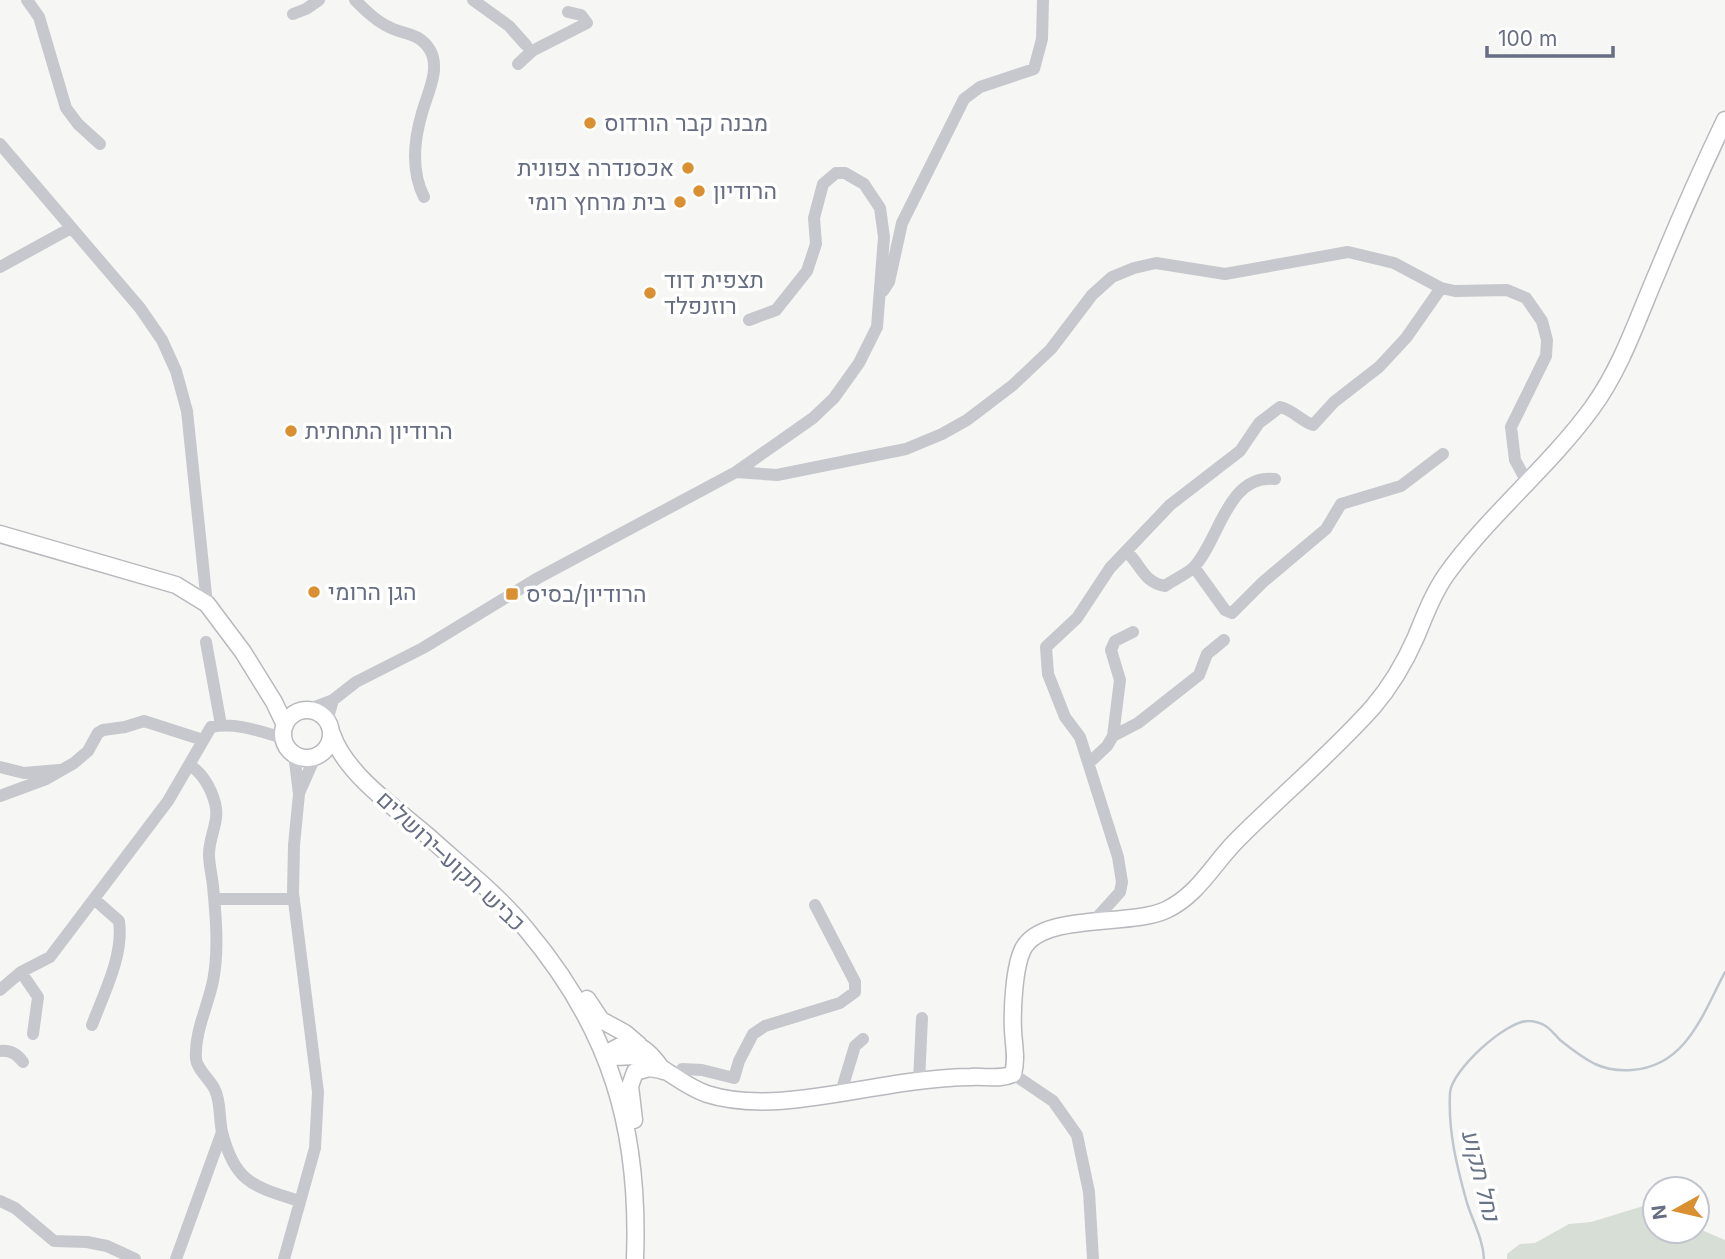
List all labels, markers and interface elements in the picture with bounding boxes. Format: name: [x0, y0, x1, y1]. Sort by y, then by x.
scale bar: [1487, 14, 1613, 58]
text: 100 m: [1498, 26, 1557, 51]
place label: מבנה קבר הורדוס: [604, 109, 768, 137]
marker: מבנה קבר הורדוס: [582, 115, 598, 131]
place label: אכסנדרה צפונית: [517, 154, 674, 182]
marker: אכסנדרה צפונית: [680, 160, 696, 176]
place label: הרודיון: [713, 177, 777, 205]
marker: הרודיון: [691, 183, 707, 199]
place label: בית מרחץ רומי: [528, 188, 666, 216]
marker: בית מרחץ רומי: [672, 194, 688, 210]
place label: תצפית דוד רוזנפלד: [664, 266, 764, 320]
marker: תצפית דוד רוזנפלד: [642, 285, 658, 301]
place label: הרודיון התחתית: [305, 417, 453, 445]
marker: הרודיון התחתית: [283, 423, 299, 439]
place label: הגן הרומי: [328, 578, 417, 606]
place label: הרודיון/בסיס: [526, 580, 647, 608]
marker: הגן הרומי: [306, 584, 322, 600]
marker: הרודיון/בסיס: [504, 586, 520, 602]
street label: כביש תקוע–ירושלים: [371, 785, 531, 937]
water label: נחל תקוע: [1456, 1126, 1507, 1226]
north arrow: [1641, 1175, 1711, 1245]
text: N: [1647, 1204, 1672, 1221]

